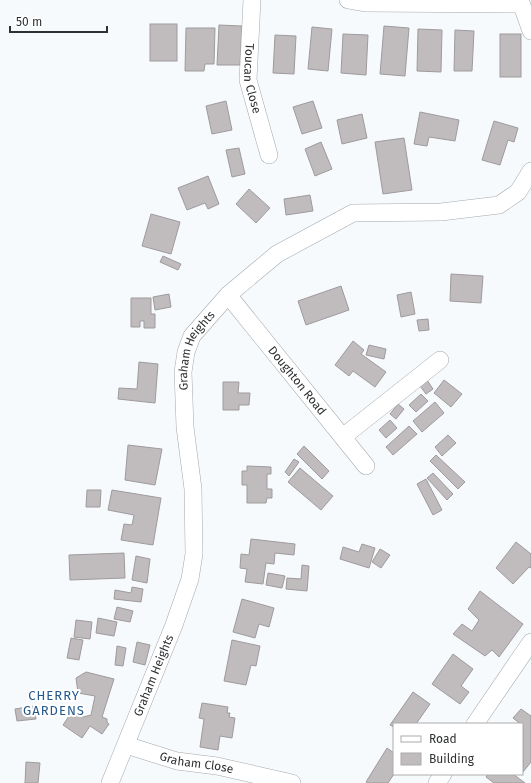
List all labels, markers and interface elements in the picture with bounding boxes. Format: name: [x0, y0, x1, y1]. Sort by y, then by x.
scale bar: [10, 8, 107, 34]
text: 50 m: [16, 15, 42, 29]
street label: Toucan Close: [241, 43, 264, 115]
street label: Graham Heights: [176, 308, 218, 391]
street label: Doughton Road: [265, 343, 329, 418]
street label: Graham Heights: [131, 632, 176, 718]
district label: CHERRY GARDENS: [23, 688, 85, 718]
legend: [393, 723, 523, 775]
text: Road: [429, 732, 457, 746]
street label: Graham Close: [158, 749, 235, 776]
text: Building: [429, 752, 475, 766]

